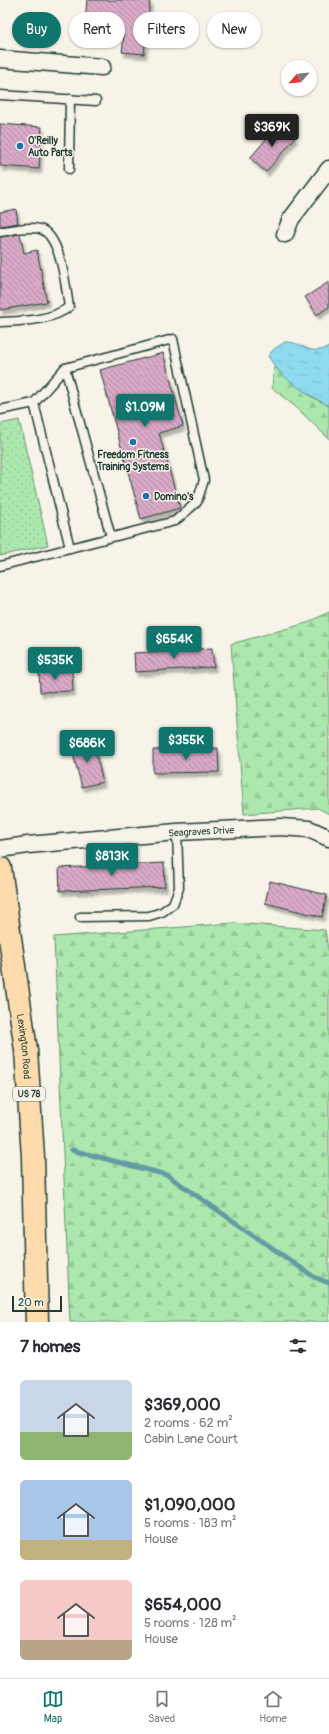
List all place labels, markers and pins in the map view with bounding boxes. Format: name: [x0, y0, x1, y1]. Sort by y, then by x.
pin: $369K: [244, 114, 300, 148]
place label: O'Reilly Auto Parts: [28, 135, 73, 159]
marker: O'Reilly Auto Parts: [15, 141, 25, 151]
pin: $1.09M: [112, 394, 178, 428]
marker: Freedom Fitness Training Systems: [128, 437, 138, 447]
place label: Freedom Fitness Training Systems: [96, 449, 170, 473]
marker: Domino's: [141, 491, 151, 501]
place label: Domino's: [154, 491, 194, 503]
pin: $654K: [146, 626, 202, 660]
pin: $535K: [27, 647, 83, 681]
pin: $355K: [158, 727, 214, 761]
pin: $686K: [59, 730, 115, 764]
pin: $813K: [84, 843, 140, 877]

